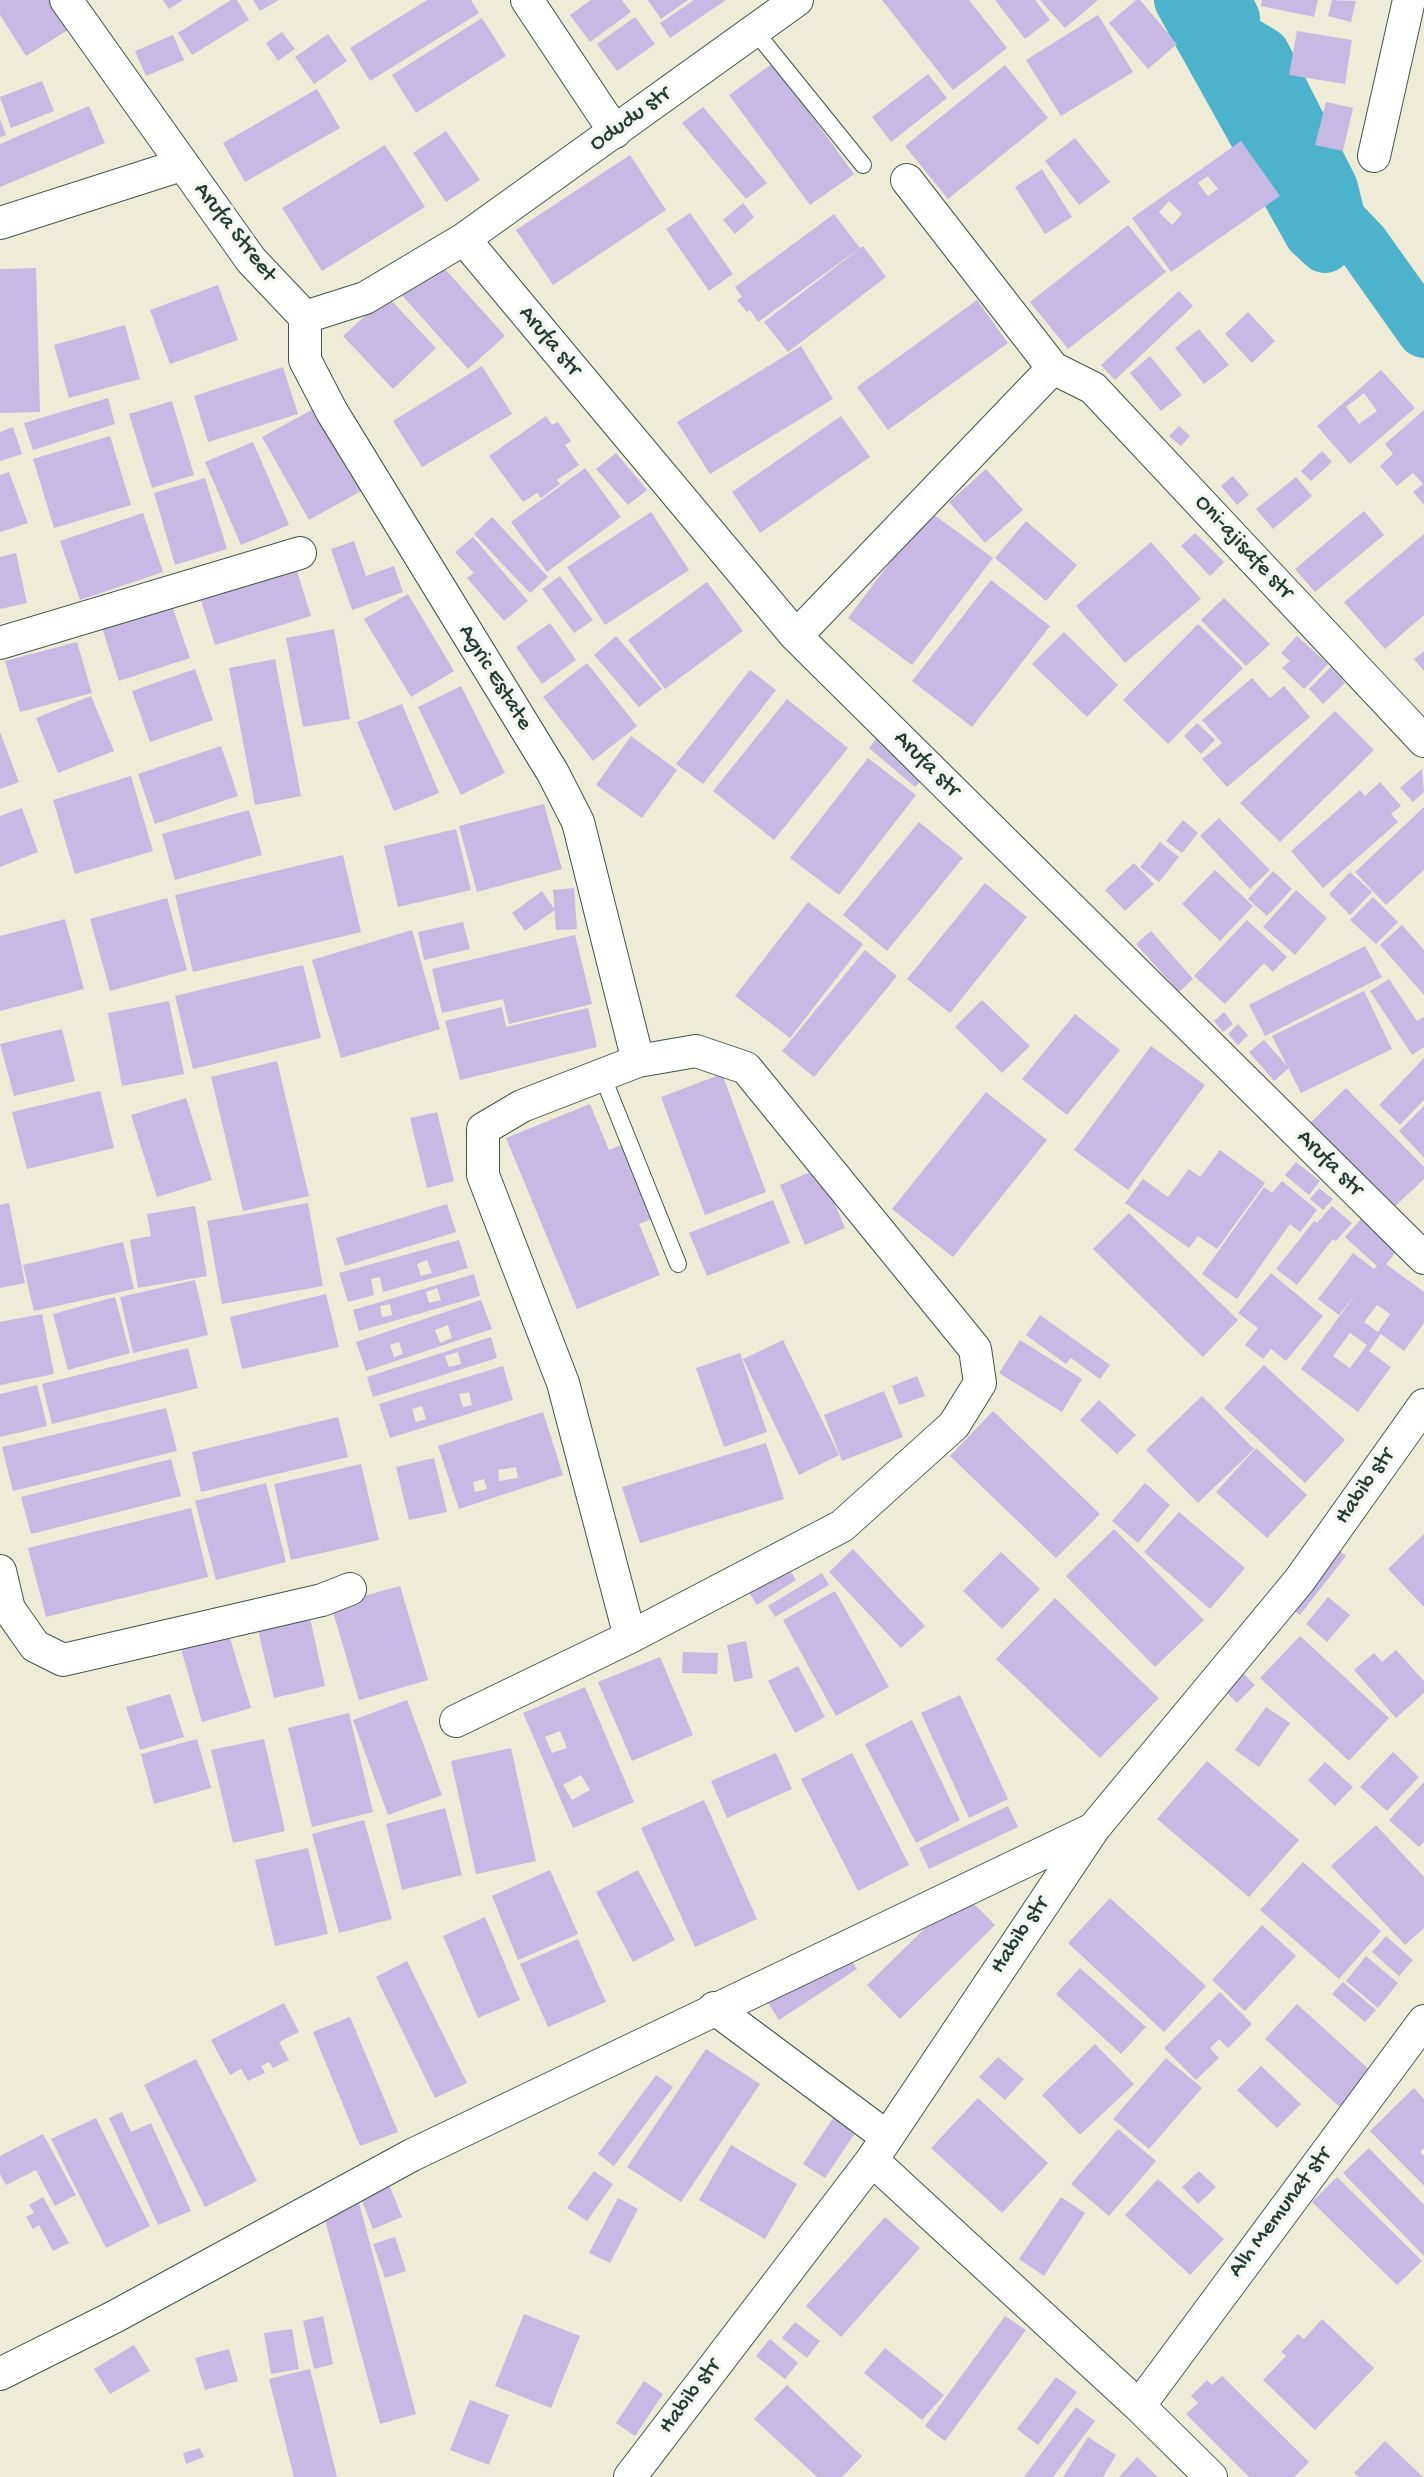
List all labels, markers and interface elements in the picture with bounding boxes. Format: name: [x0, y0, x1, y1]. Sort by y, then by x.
street label: Odudu str: [585, 81, 677, 159]
street label: Arufa Street: [186, 178, 282, 288]
street label: Arufa str: [512, 301, 586, 383]
street label: Oni-ajisafe str: [1188, 490, 1298, 606]
street label: Agric Estate: [451, 620, 537, 736]
street label: Arufa str: [887, 726, 965, 804]
street label: Arufa str: [1290, 1125, 1368, 1203]
street label: Habib str: [1330, 1444, 1402, 1530]
street label: Habib str: [985, 1892, 1057, 1980]
street label: Alh Memunat str: [1223, 2142, 1339, 2284]
street label: Habib str: [654, 2354, 728, 2440]

